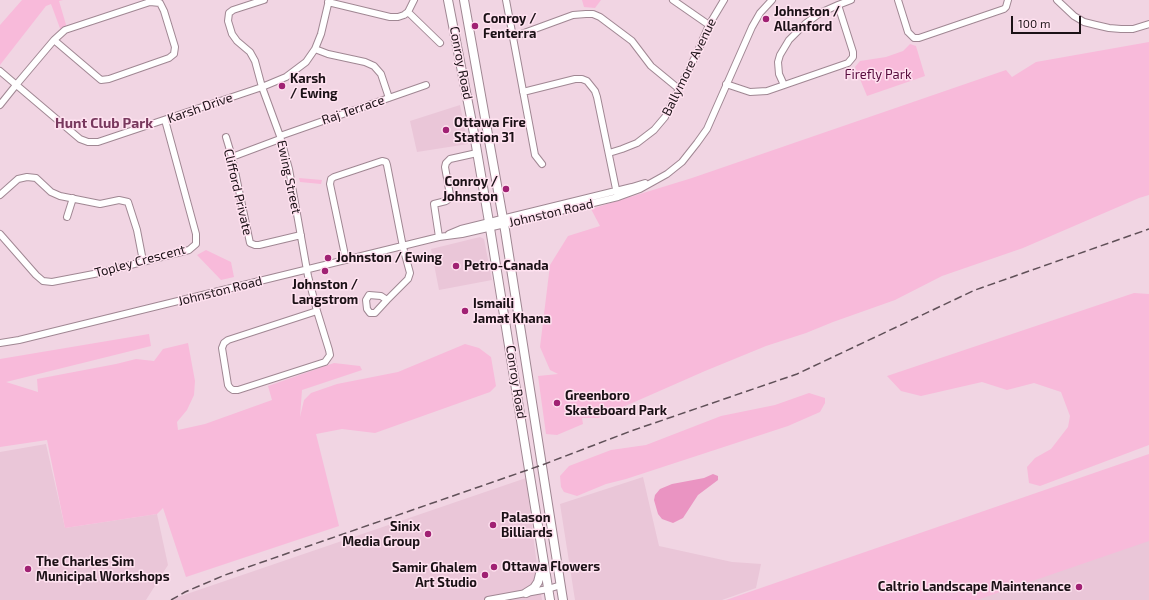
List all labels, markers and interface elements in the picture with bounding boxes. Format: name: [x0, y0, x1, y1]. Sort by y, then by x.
place label: Johnston / Allanford: [774, 4, 840, 35]
scale bar: [1013, 8, 1083, 34]
place label: Conroy / Fenterra: [483, 11, 536, 42]
marker: Johnston / Allanford: [761, 14, 771, 24]
street label: Ballymore Avenue: [659, 16, 719, 118]
text: 100 m: [1018, 16, 1050, 30]
marker: Conroy / Fenterra: [470, 21, 480, 31]
street label: Conroy Road: [446, 25, 476, 101]
park label: Firefly Park: [844, 67, 912, 83]
place label: Karsh / Ewing: [290, 71, 338, 102]
marker: Karsh / Ewing: [277, 81, 287, 91]
street label: Karsh Drive: [165, 90, 235, 126]
street label: Raj Terrace: [320, 92, 386, 128]
district label: Hunt Club Park: [55, 115, 153, 131]
place label: Ottawa Fire Station 31: [454, 115, 526, 146]
marker: Ottawa Fire Station 31: [441, 125, 451, 135]
street label: Ewing Street: [274, 139, 304, 215]
street label: Clifford Private: [220, 147, 256, 237]
place label: Conroy / Johnston: [442, 174, 498, 205]
marker: Conroy / Johnston: [501, 184, 511, 194]
street label: Johnston Road: [507, 196, 595, 230]
street label: Topley Crescent: [93, 241, 187, 281]
place label: Johnston / Ewing: [336, 250, 442, 266]
marker: Johnston / Ewing: [323, 253, 333, 263]
place label: Petro-Canada: [464, 258, 549, 274]
marker: Petro-Canada: [451, 261, 461, 271]
marker: Johnston / Langstrom: [320, 266, 330, 276]
street label: Johnston Road: [176, 273, 264, 309]
place label: Johnston / Langstrom: [292, 277, 358, 308]
place label: Ismaili Jamat Khana: [473, 296, 551, 327]
marker: Ismaili Jamat Khana: [460, 306, 470, 316]
street label: Conroy Road: [502, 344, 530, 420]
place label: Greenboro Skateboard Park: [565, 388, 667, 419]
marker: Greenboro Skateboard Park: [552, 398, 562, 408]
place label: Palason Billiards: [501, 510, 553, 541]
place label: Sinix Media Group: [342, 519, 420, 550]
marker: Palason Billiards: [488, 520, 498, 530]
marker: Sinix Media Group: [423, 529, 433, 539]
place label: The Charles Sim Municipal Workshops: [36, 554, 170, 585]
place label: Ottawa Flowers: [502, 559, 600, 575]
place label: Samir Ghalem Art Studio: [392, 560, 477, 591]
marker: Ottawa Flowers: [489, 562, 499, 572]
marker: The Charles Sim Municipal Workshops: [23, 564, 33, 574]
marker: Samir Ghalem Art Studio: [480, 570, 490, 580]
place label: Caltrio Landscape Maintenance: [878, 579, 1071, 595]
marker: Caltrio Landscape Maintenance: [1074, 582, 1084, 592]

